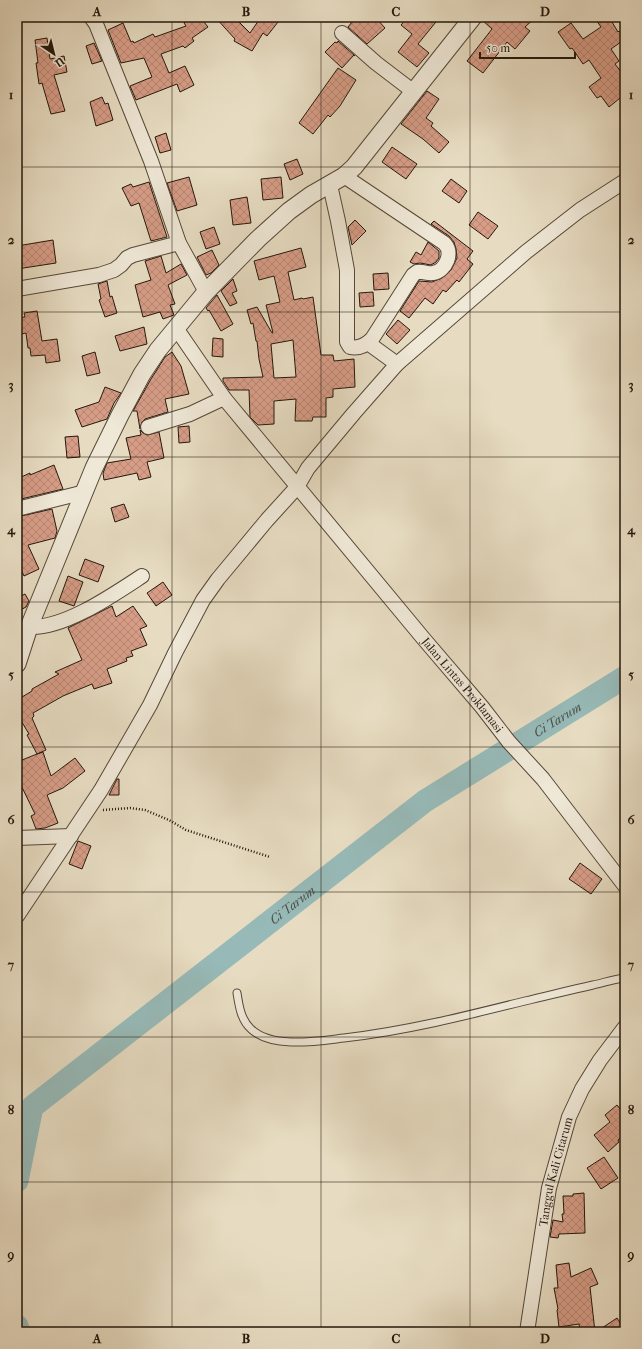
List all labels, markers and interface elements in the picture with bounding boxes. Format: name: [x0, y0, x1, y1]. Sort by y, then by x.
text: A: [92, 4, 102, 19]
text: B: [242, 4, 251, 19]
text: C: [392, 4, 401, 19]
text: D: [540, 4, 550, 19]
north arrow: [34, 34, 74, 74]
scale bar: [480, 34, 575, 60]
text: 50 m: [486, 41, 510, 55]
text: U: [52, 53, 68, 70]
text: 1: [9, 87, 14, 102]
text: 1: [629, 87, 634, 102]
text: 2: [8, 232, 15, 247]
text: 2: [628, 232, 635, 247]
text: 3: [8, 377, 14, 393]
text: 3: [628, 377, 634, 393]
text: 4: [6, 522, 16, 538]
text: 4: [626, 522, 636, 538]
street label: Jalan Lintas Proklamasi: [418, 634, 506, 736]
text: 5: [8, 667, 14, 682]
text: 5: [628, 667, 634, 682]
water label: Ci Tarum: [530, 699, 584, 740]
text: 6: [7, 812, 15, 827]
text: 6: [627, 812, 635, 827]
water label: Ci Tarum: [266, 882, 318, 927]
text: 7: [7, 957, 15, 972]
text: 7: [627, 957, 635, 972]
text: 8: [8, 1102, 15, 1117]
text: 8: [628, 1102, 635, 1117]
street label: Tanggul Kali Citarum: [536, 1115, 576, 1228]
text: 9: [7, 1247, 15, 1263]
text: 9: [627, 1247, 635, 1263]
text: A: [92, 1331, 102, 1346]
text: B: [242, 1331, 251, 1346]
text: C: [392, 1331, 401, 1346]
text: D: [540, 1331, 550, 1346]

